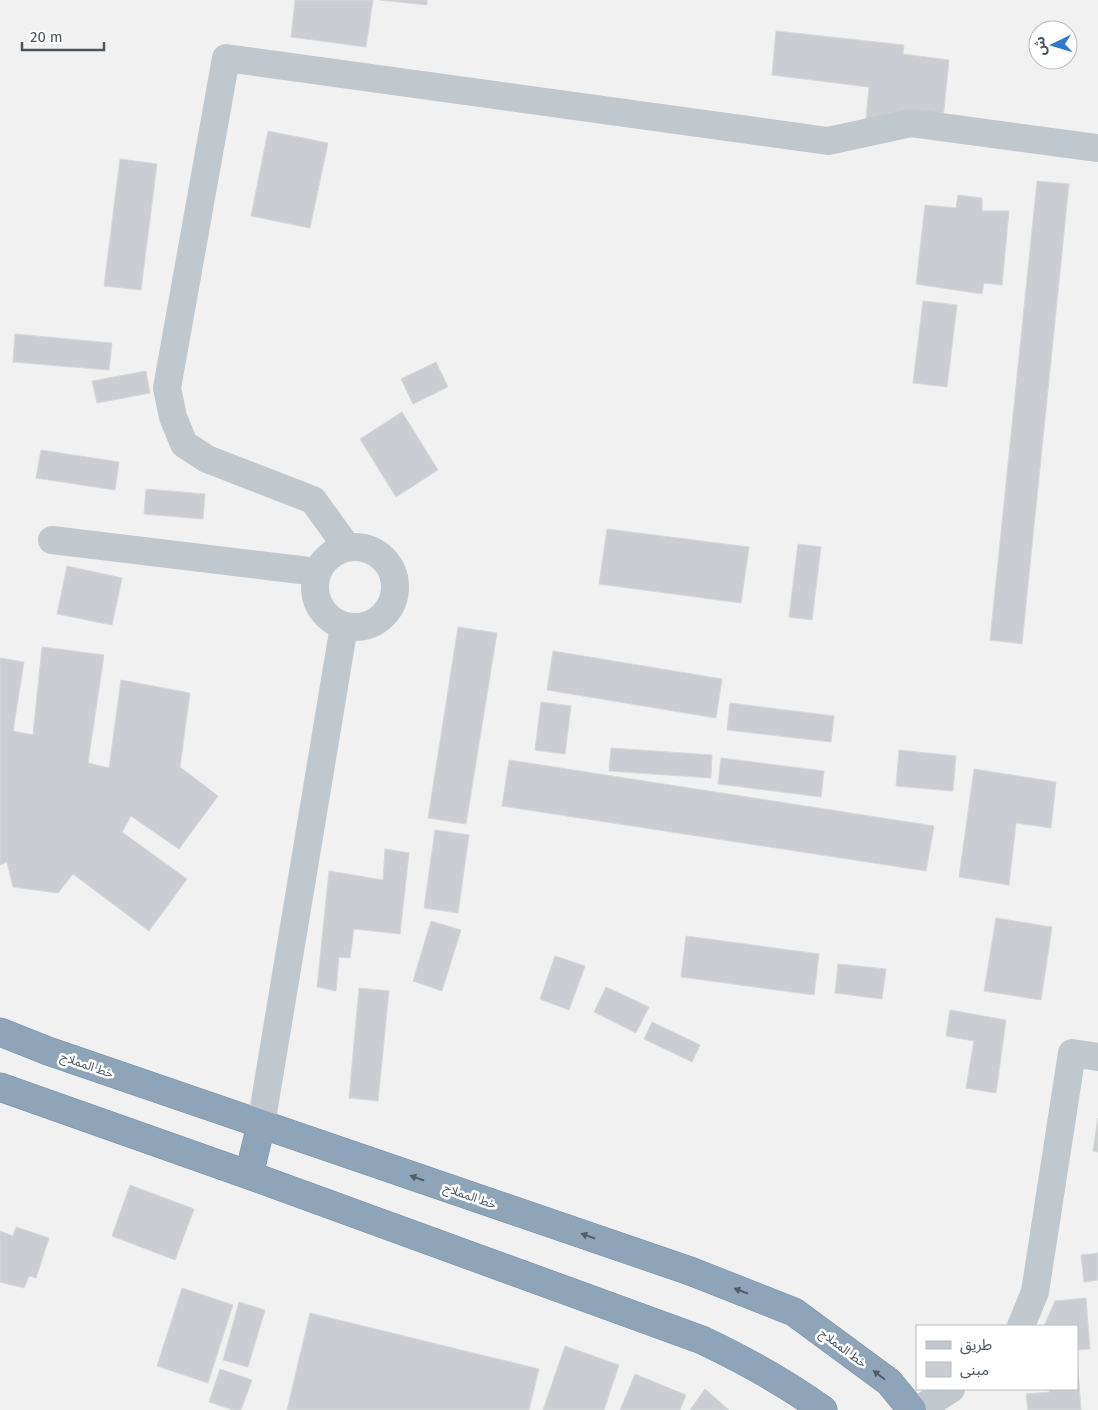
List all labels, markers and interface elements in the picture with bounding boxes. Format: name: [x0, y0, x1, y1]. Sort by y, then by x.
scale bar: [22, 20, 105, 52]
north arrow: [1028, 20, 1078, 70]
text: 20 m: [30, 28, 63, 46]
text: ش: [1031, 36, 1050, 56]
street label: خط المملاح: [58, 1049, 115, 1082]
one-way arrow: [410, 1174, 425, 1182]
street label: خط المملاح: [441, 1180, 498, 1213]
one-way arrow: [580, 1232, 595, 1240]
one-way arrow: [733, 1287, 748, 1295]
legend: [916, 1325, 1078, 1390]
street label: خط المملاح: [816, 1326, 869, 1372]
text: طريق: [960, 1336, 992, 1355]
text: مبنى: [960, 1361, 989, 1379]
one-way arrow: [873, 1369, 886, 1380]

